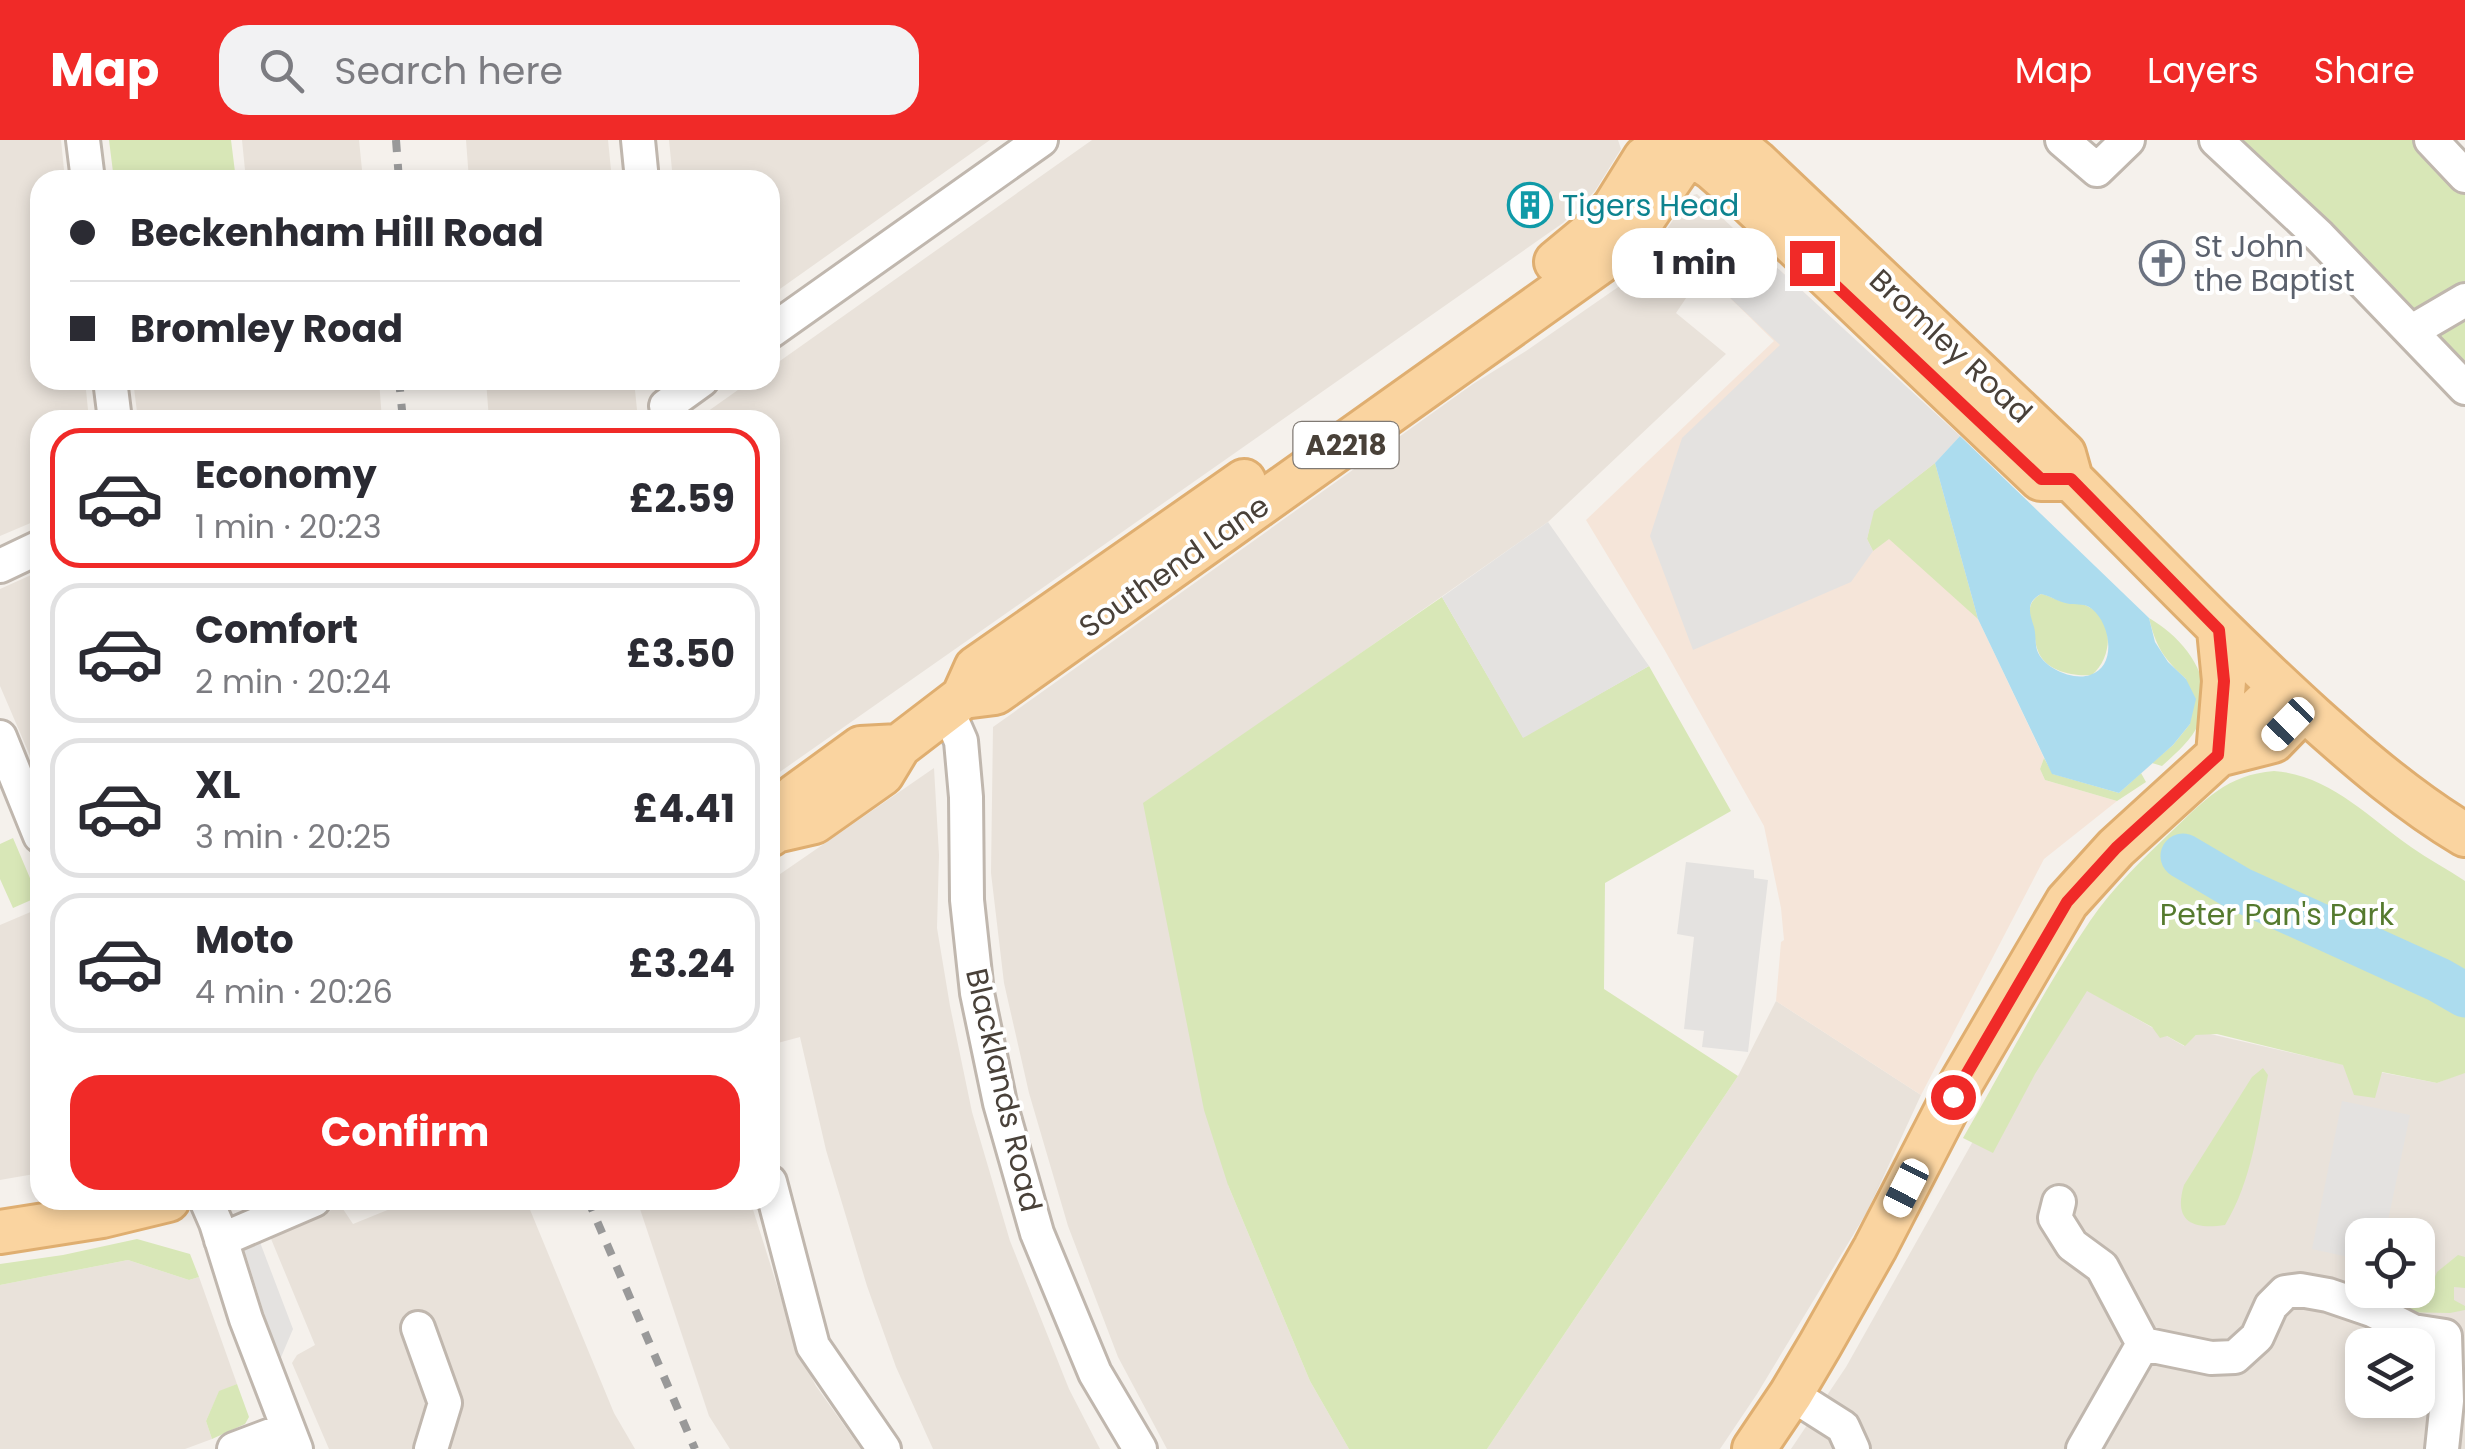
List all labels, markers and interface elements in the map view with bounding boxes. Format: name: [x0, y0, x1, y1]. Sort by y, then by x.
search box: [219, 25, 919, 115]
text: Map: [50, 36, 159, 103]
icon: search: [254, 43, 309, 98]
text: Search here: [334, 44, 563, 97]
text: Map: [2015, 46, 2092, 95]
text: Layers: [2147, 46, 2259, 95]
text: Share: [2314, 46, 2415, 95]
building icon: Tigers Head: [1507, 182, 1553, 228]
place label: Tigers Head: [1562, 184, 1739, 227]
text: Beckenham Hill Road: [130, 206, 544, 259]
place label: St John the Baptist: [2194, 225, 2355, 302]
callout: 1 min: [1612, 228, 1777, 298]
text: 1 min: [1653, 240, 1736, 285]
church icon: St John the Baptist: [2139, 240, 2185, 286]
route end: [1790, 241, 1835, 286]
street label: Bromley Road: [1860, 259, 2042, 433]
text: Bromley Road: [130, 302, 403, 355]
road number: A2218: [1294, 422, 1398, 468]
text: Economy: [195, 448, 377, 501]
icon: car: [75, 453, 165, 543]
text: £2.59: [629, 472, 735, 525]
street label: Southend Lane: [1070, 484, 1278, 648]
text: 1 min · 20:23: [195, 504, 382, 549]
text: Comfort: [195, 603, 358, 656]
icon: car: [75, 608, 165, 698]
text: £3.50: [627, 627, 735, 680]
text: 2 min · 20:24: [195, 659, 391, 704]
car: [2256, 692, 2320, 756]
text: XL: [195, 758, 240, 811]
icon: car: [75, 763, 165, 853]
text: £4.41: [633, 782, 735, 835]
text: 3 min · 20:25: [195, 814, 391, 859]
park label: Peter Pan's Park: [2160, 893, 2395, 936]
text: Moto: [195, 913, 294, 966]
icon: car: [75, 918, 165, 1008]
text: £3.24: [629, 937, 735, 990]
street label: Blacklands Road: [955, 964, 1053, 1216]
text: 4 min · 20:26: [195, 969, 393, 1014]
button: Confirm: [70, 1075, 740, 1190]
route start: [1931, 1075, 1976, 1120]
car: [1879, 1154, 1933, 1222]
map controls: [2345, 1218, 2435, 1418]
button: locate: [2345, 1218, 2435, 1308]
button: layers: [2345, 1328, 2435, 1418]

